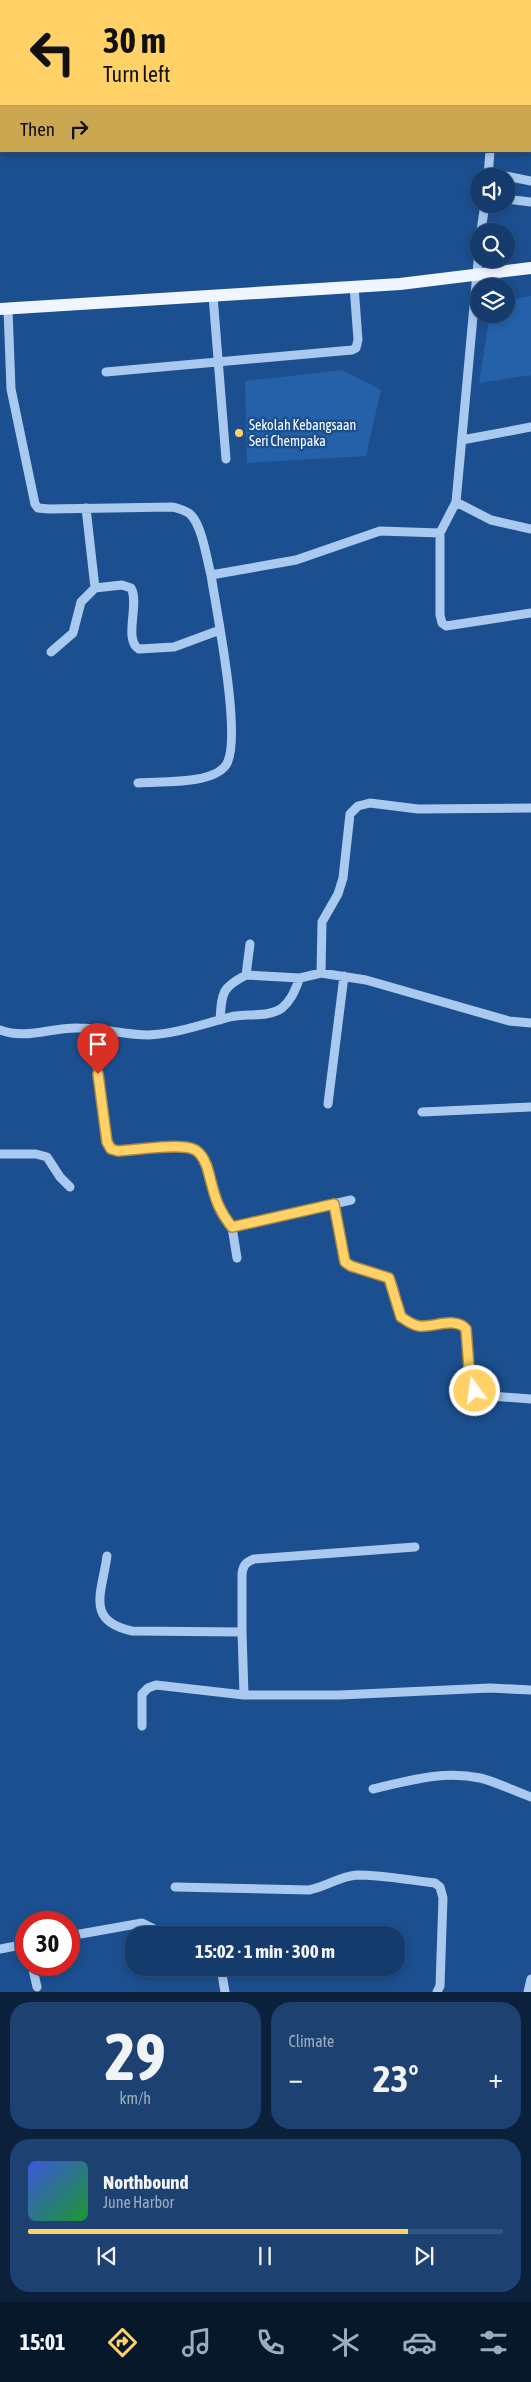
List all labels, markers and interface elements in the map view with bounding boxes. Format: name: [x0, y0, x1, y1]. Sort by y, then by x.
icon: left: [20, 20, 85, 85]
text: 30 m: [103, 20, 166, 60]
text: Turn left: [103, 61, 170, 87]
icon: right: [65, 115, 93, 143]
text: Then: [20, 118, 55, 140]
map controls: [470, 168, 515, 323]
button: sound: [470, 168, 515, 213]
button: search: [470, 223, 515, 268]
button: layers: [470, 278, 515, 323]
place label: Sekolah Kebangsaan Seri Chempaka: [249, 417, 356, 449]
marker: Sekolah Kebangsaan Seri Chempaka: [233, 427, 245, 439]
pin: [77, 1023, 119, 1074]
icon: arrive: [84, 1030, 112, 1058]
position arrow: [448, 1364, 500, 1416]
speed limit sign: 30: [15, 1911, 80, 1976]
text: 15:02 · 1 min · 300 m: [195, 1940, 335, 1962]
text: 29: [105, 2019, 166, 2094]
text: Climate: [289, 2032, 334, 2050]
text: 23°: [373, 2057, 419, 2100]
text: −: [289, 2062, 303, 2094]
text: +: [488, 2062, 503, 2094]
text: km/h: [119, 2089, 151, 2107]
text: Northbound: [103, 2171, 189, 2193]
text: June Harbor: [103, 2193, 174, 2211]
icon: previous: [93, 2242, 121, 2270]
icon: pause: [251, 2242, 279, 2270]
icon: next: [410, 2242, 438, 2270]
icon: directions: [105, 2325, 140, 2360]
icon: music: [179, 2325, 214, 2360]
icon: phone: [253, 2325, 288, 2360]
icon: climate: [328, 2325, 363, 2360]
icon: car: [402, 2325, 437, 2360]
icon: filters: [476, 2325, 511, 2360]
text: 15:01: [20, 2329, 65, 2355]

